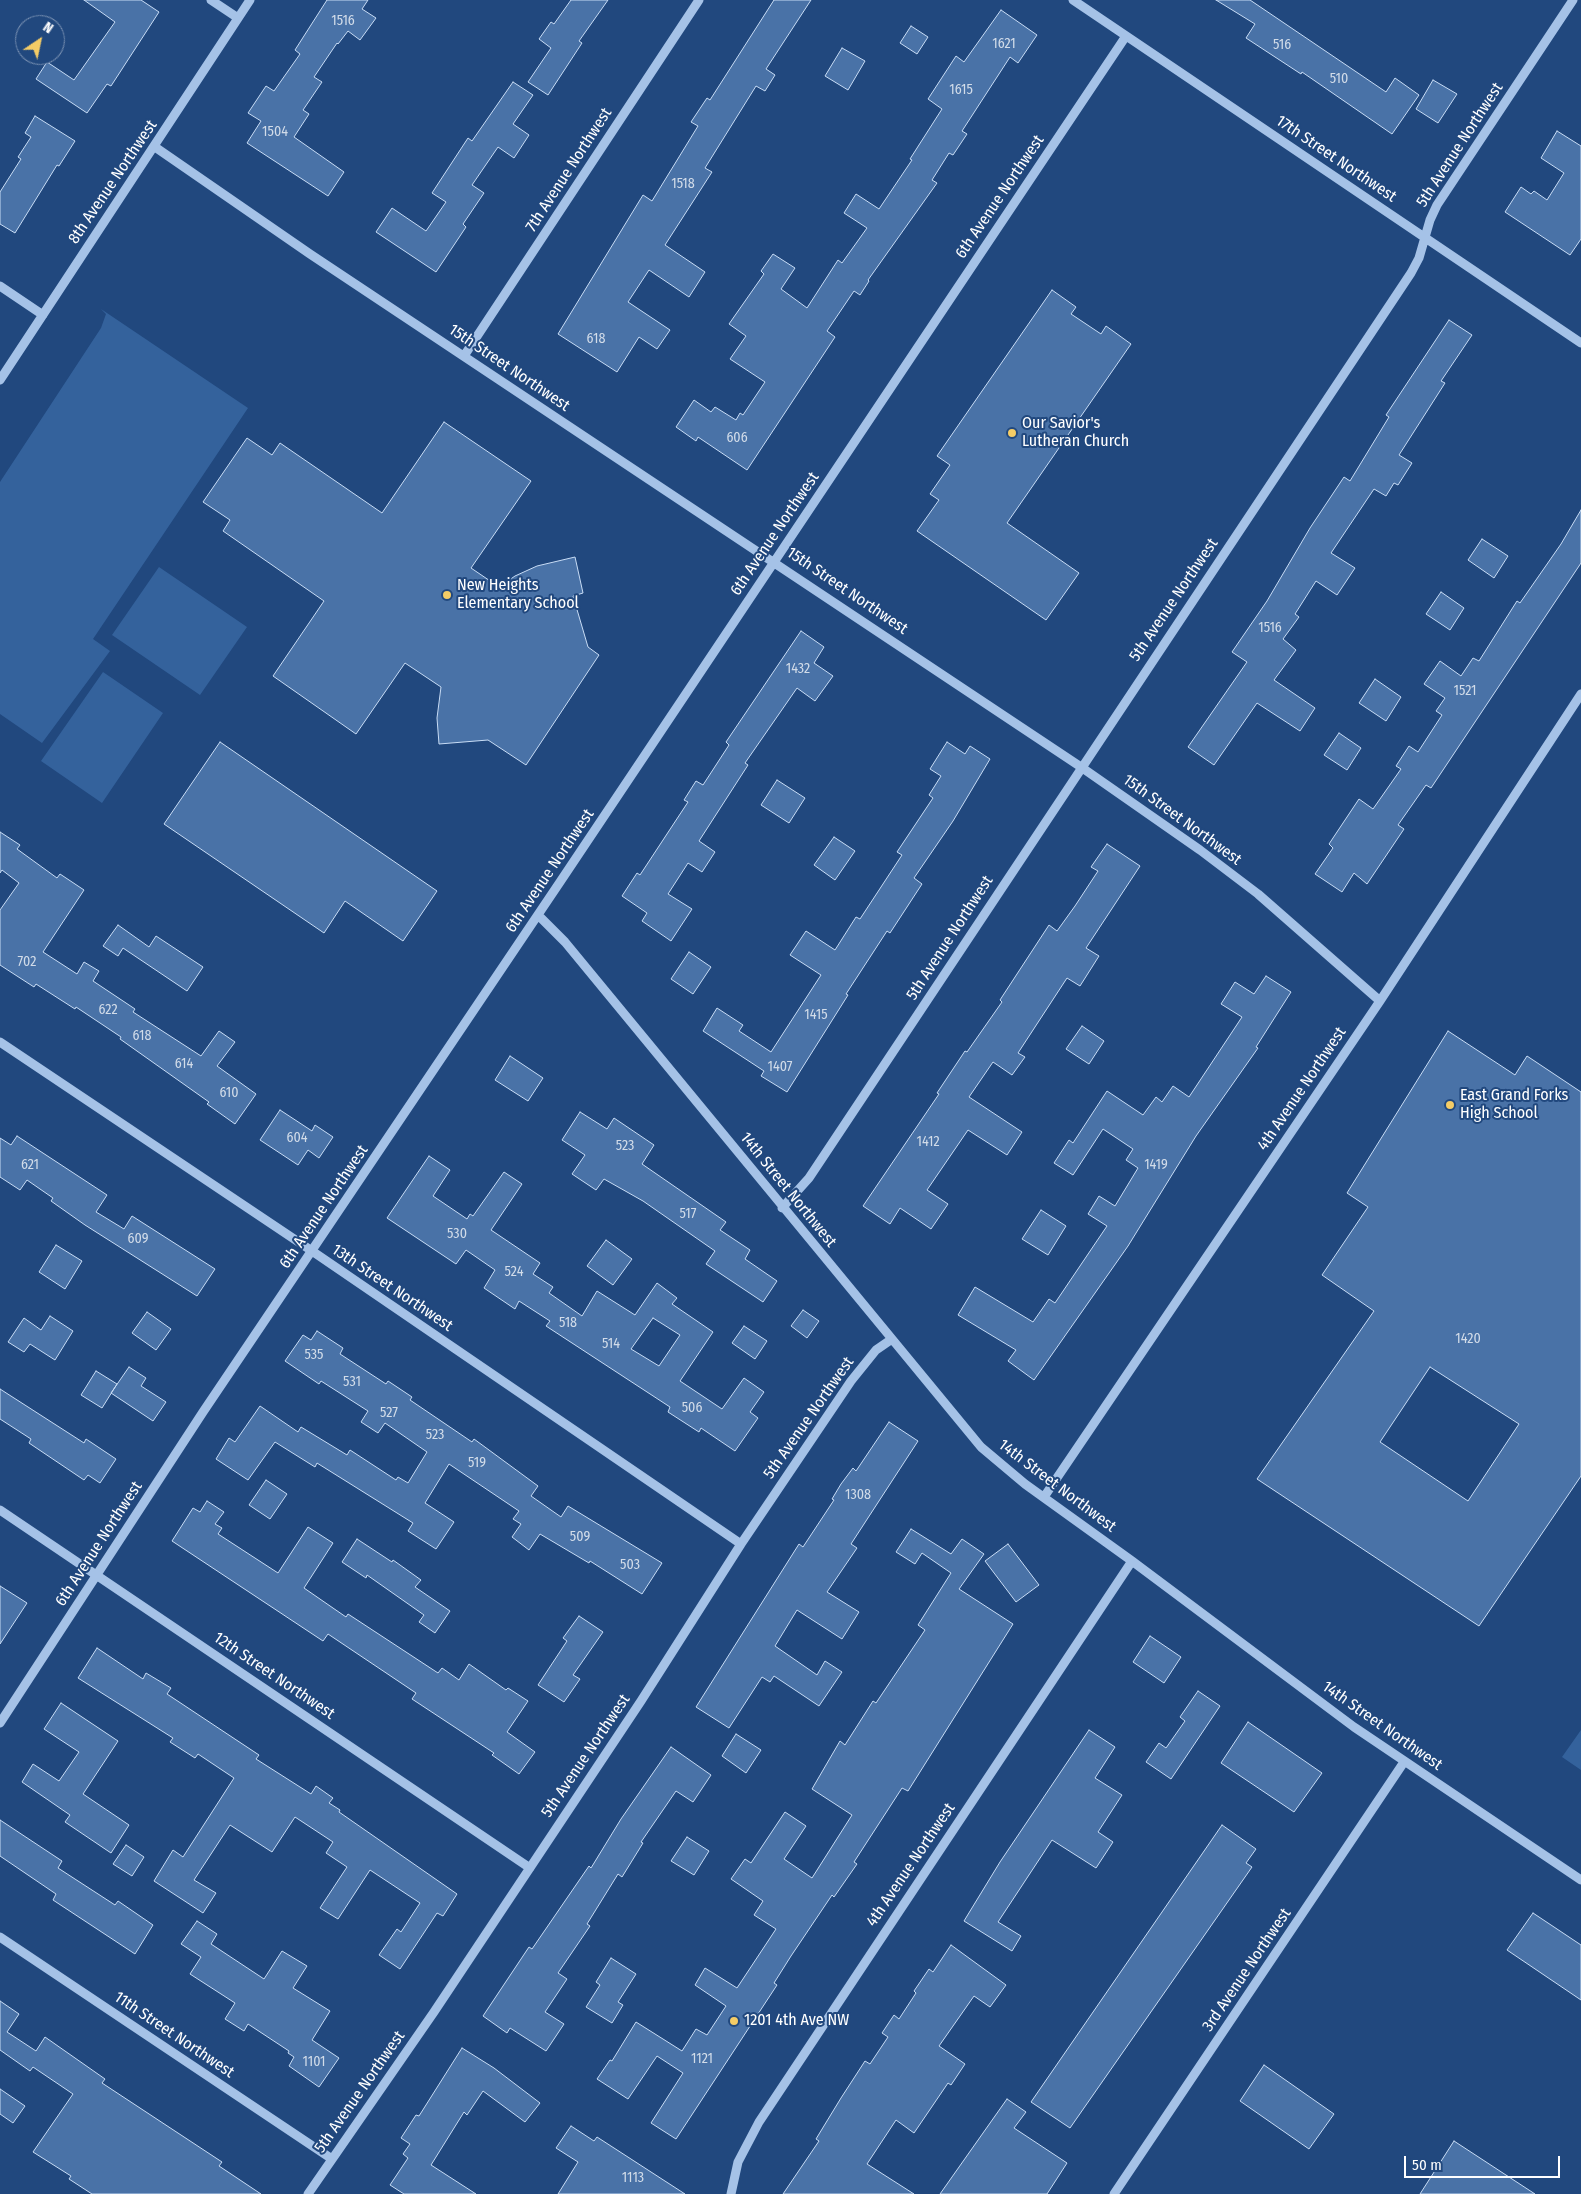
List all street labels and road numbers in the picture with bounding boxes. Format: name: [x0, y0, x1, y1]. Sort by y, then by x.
street label: 5th Avenue Northwest: [1413, 79, 1507, 211]
street label: 7th Avenue Northwest: [522, 105, 616, 235]
street label: 17th Street Northwest: [1272, 112, 1400, 206]
street label: 8th Avenue Northwest: [64, 116, 162, 248]
street label: 6th Avenue Northwest: [951, 132, 1049, 262]
street label: 15th Street Northwest: [445, 320, 573, 416]
street label: 6th Avenue Northwest: [726, 469, 824, 599]
street label: 5th Avenue Northwest: [1126, 535, 1222, 665]
street label: 15th Street Northwest: [783, 543, 911, 639]
street label: 15th Street Northwest: [1119, 771, 1245, 869]
street label: 6th Avenue Northwest: [501, 806, 599, 936]
street label: 5th Avenue Northwest: [903, 872, 997, 1004]
street label: 4th Avenue Northwest: [1254, 1024, 1350, 1154]
street label: 14th Street Northwest: [736, 1129, 840, 1251]
street label: 6th Avenue Northwest: [275, 1142, 373, 1272]
street label: 13th Street Northwest: [328, 1240, 456, 1336]
street label: 5th Avenue Northwest: [760, 1353, 858, 1483]
street label: 14th Street Northwest: [994, 1436, 1120, 1536]
street label: 6th Avenue Northwest: [51, 1478, 147, 1610]
street label: 12th Street Northwest: [210, 1628, 338, 1724]
street label: 14th Street Northwest: [1318, 1677, 1446, 1775]
street label: 5th Avenue Northwest: [538, 1691, 634, 1821]
street label: 4th Avenue Northwest: [863, 1800, 959, 1930]
street label: 3rd Avenue Northwest: [1199, 1905, 1295, 2035]
street label: 11th Street Northwest: [110, 1988, 238, 2082]
street label: 5th Avenue Northwest: [311, 2027, 409, 2157]

